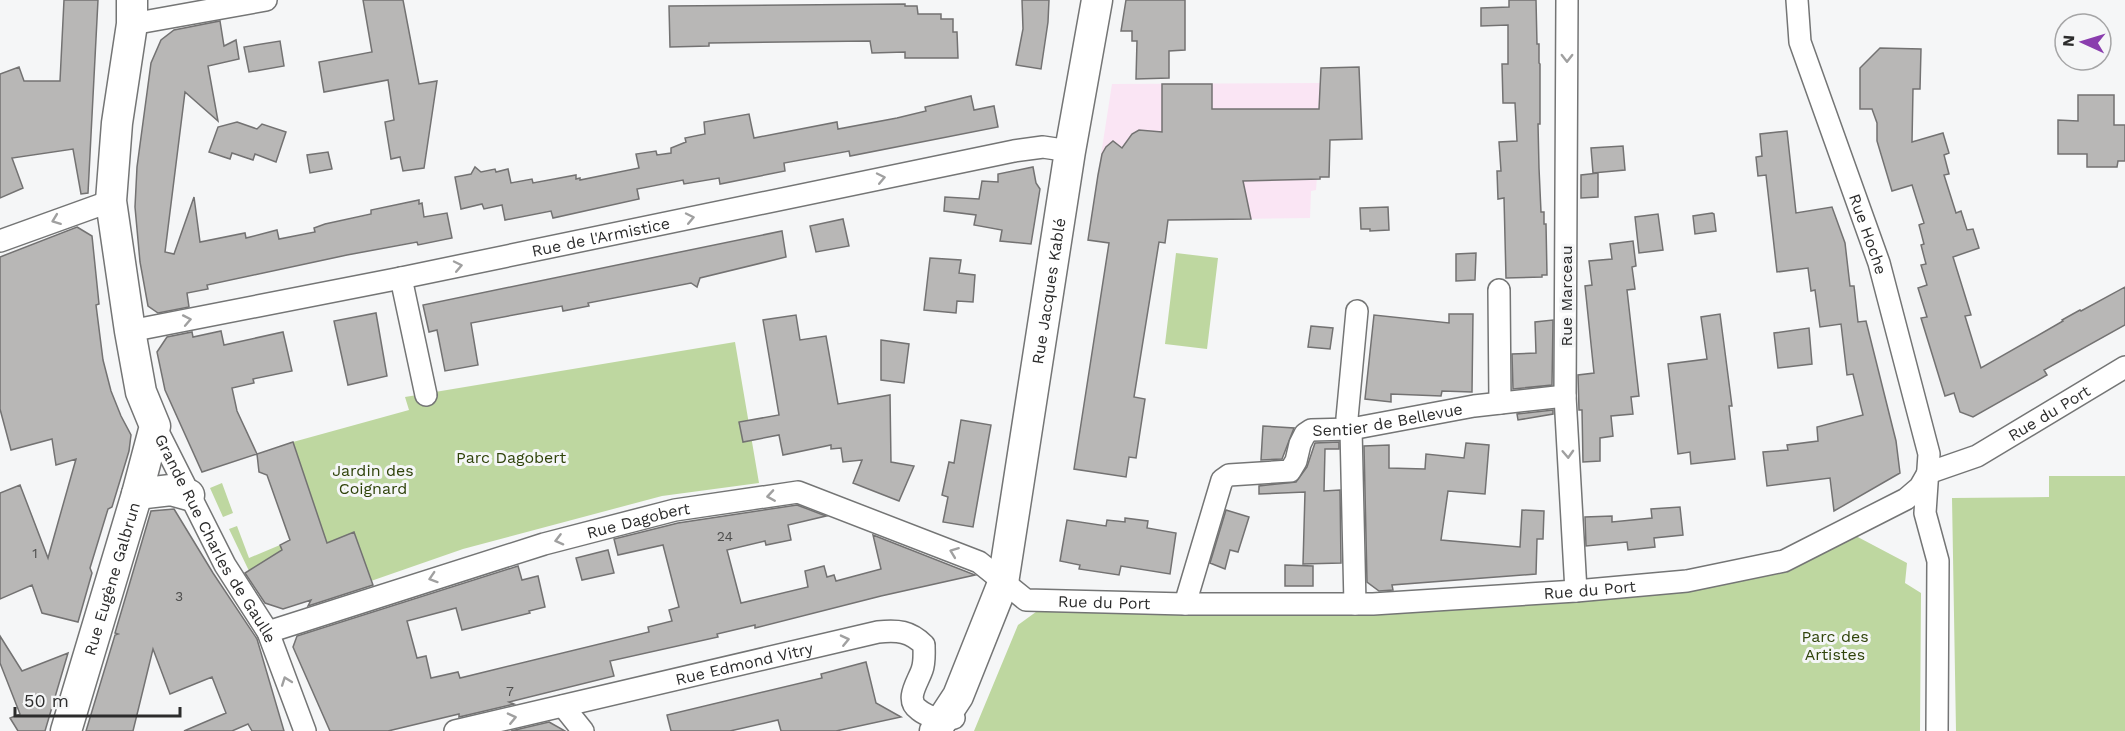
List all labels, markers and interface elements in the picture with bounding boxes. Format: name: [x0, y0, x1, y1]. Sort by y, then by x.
north arrow: [2053, 12, 2113, 72]
text: N: [2059, 34, 2078, 48]
one-way arrow: [1561, 54, 1573, 63]
one-way arrow: [876, 172, 886, 185]
street label: Rue Hoche: [1845, 191, 1891, 276]
one-way arrow: [685, 212, 695, 225]
one-way arrow: [51, 213, 62, 226]
street label: Rue de l'Armistice: [530, 213, 671, 260]
street label: Rue Jacques Kablé: [1028, 216, 1069, 366]
street label: Rue Marceau: [1557, 245, 1576, 347]
one-way arrow: [453, 260, 463, 273]
one-way arrow: [182, 314, 192, 327]
street label: Rue du Port: [2004, 381, 2094, 445]
street label: Sentier de Bellevue: [1312, 399, 1464, 439]
street label: Grande Rue Charles de Gaulle: [151, 431, 281, 645]
park label: Parc Dagobert: [456, 448, 566, 467]
one-way arrow: [1562, 450, 1575, 459]
park label: Jardin des Coignard: [332, 461, 414, 498]
one-way arrow: [766, 489, 775, 501]
street label: Rue Dagobert: [585, 498, 691, 542]
street label: Rue Eugène Galbrun: [80, 500, 144, 658]
house number: 24: [717, 528, 733, 544]
one-way arrow: [555, 532, 565, 545]
house number: 1: [32, 545, 38, 561]
one-way arrow: [949, 547, 960, 560]
one-way arrow: [428, 571, 439, 583]
street label: Rue du Port: [1543, 576, 1637, 603]
house number: 3: [175, 588, 183, 604]
street label: Rue du Port: [1058, 591, 1151, 613]
park label: Parc des Artistes: [1801, 627, 1869, 664]
one-way arrow: [839, 634, 849, 647]
street label: Rue Edmond Vitry: [673, 638, 816, 689]
one-way arrow: [281, 677, 294, 687]
scale bar: [15, 680, 180, 718]
house number: 7: [506, 683, 514, 699]
text: 50 m: [24, 690, 69, 711]
one-way arrow: [506, 712, 516, 725]

